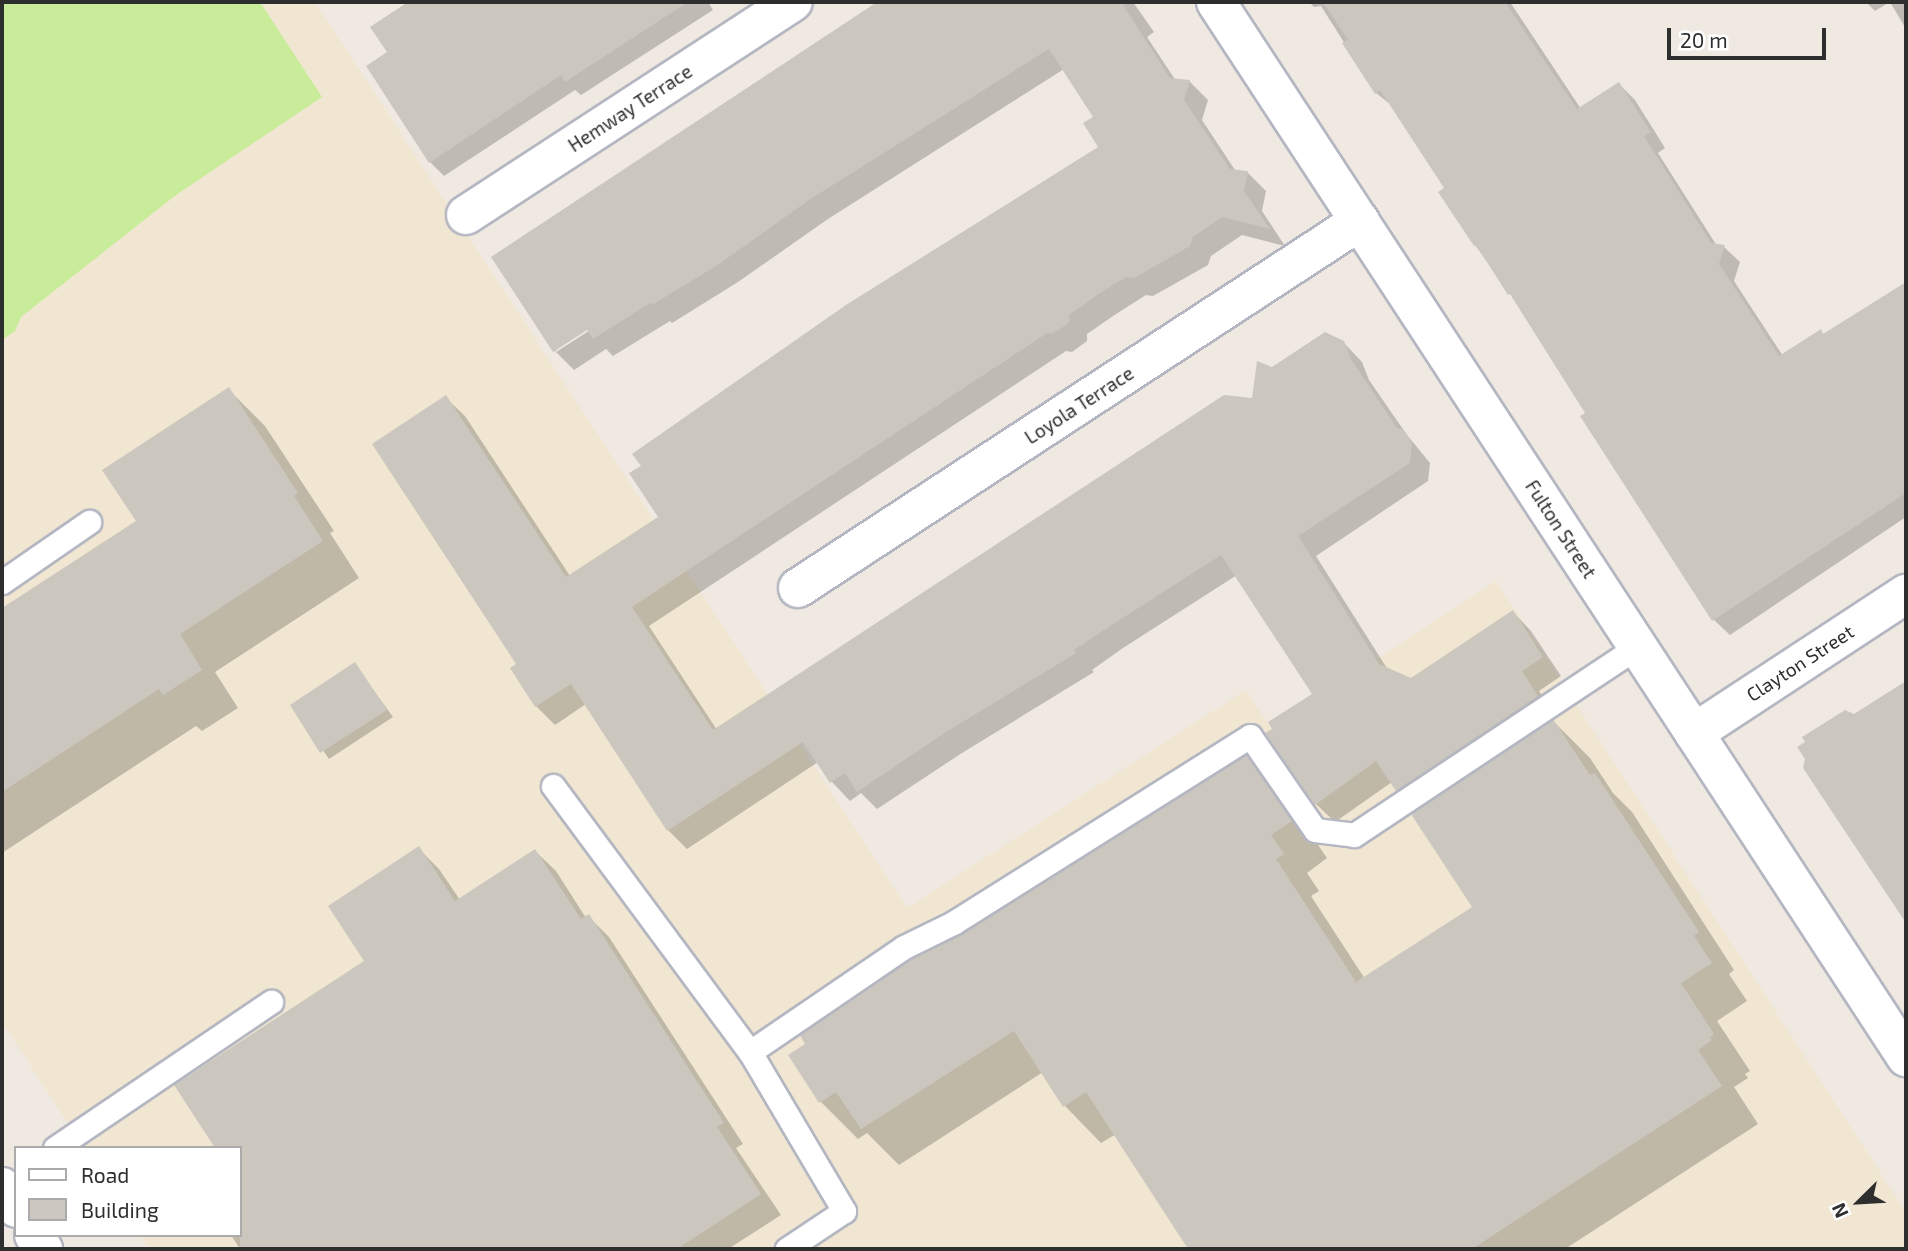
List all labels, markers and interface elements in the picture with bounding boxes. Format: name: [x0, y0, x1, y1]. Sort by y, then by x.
scale bar: [1670, 14, 1829, 58]
text: 20 m: [1680, 27, 1728, 52]
street label: Hemway Terrace: [563, 59, 697, 157]
street label: Loyola Terrace: [1020, 361, 1138, 449]
street label: Fulton Street: [1521, 476, 1601, 582]
street label: Clayton Street: [1742, 620, 1858, 706]
legend: [14, 1146, 242, 1237]
text: Road: [81, 1162, 129, 1187]
north arrow: [1824, 1167, 1894, 1237]
text: Building: [81, 1197, 159, 1222]
text: N: [1826, 1200, 1853, 1222]

